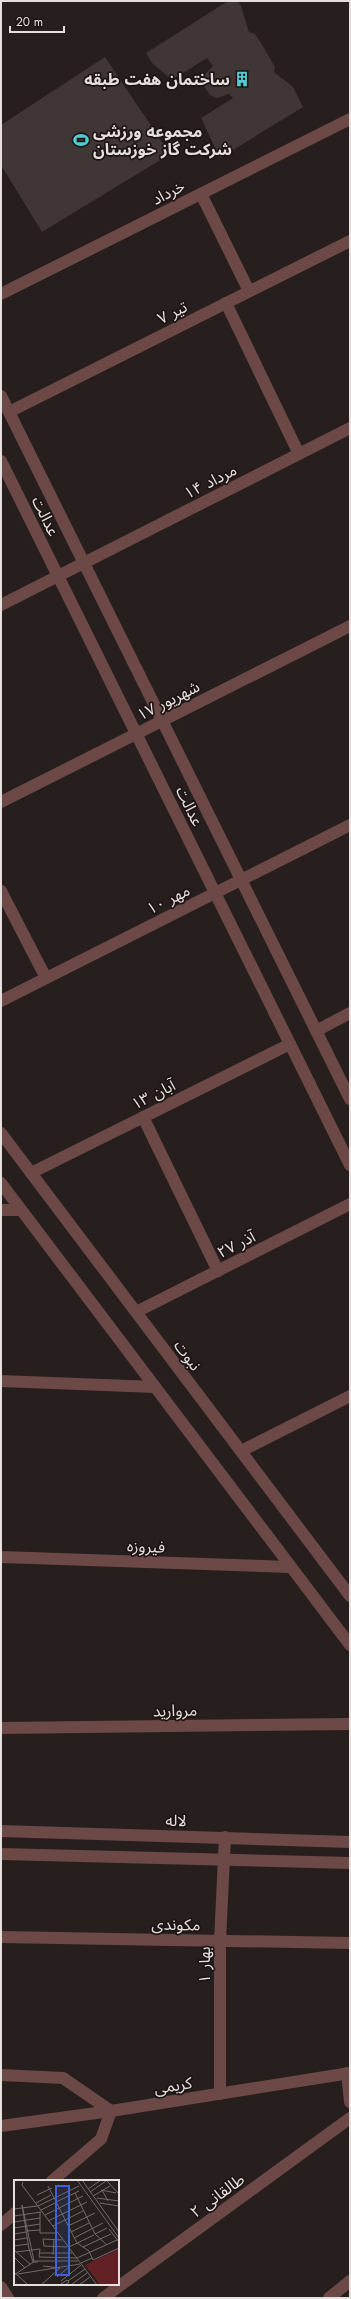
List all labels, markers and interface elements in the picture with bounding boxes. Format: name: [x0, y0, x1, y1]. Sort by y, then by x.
scale bar: [10, 8, 64, 34]
text: 20 m: [16, 13, 43, 31]
place label: ساختمان هفت طبقه: [84, 68, 230, 91]
building icon: ساختمان هفت طبقه: [233, 70, 251, 88]
place label: مجموعه ورزشی شرکت گاز خوزستان: [93, 120, 232, 161]
sports icon: مجموعه ورزشی شرکت گاز خوزستان: [72, 131, 90, 149]
street label: خرداد: [148, 174, 189, 210]
street label: ۷ تیر: [153, 295, 192, 330]
street label: ۱۴ مرداد: [180, 458, 241, 505]
street label: عدالت: [26, 492, 65, 540]
street label: ۱۷ شهریور: [133, 675, 204, 726]
street label: عدالت: [170, 782, 209, 830]
street label: ۱۰ مهر: [143, 879, 194, 920]
street label: ۱۳ آبان: [127, 1073, 180, 1115]
street label: ۲۷ آذر: [213, 1224, 261, 1264]
street label: نبوت: [168, 1335, 207, 1375]
street label: فیروزه: [126, 1534, 166, 1559]
street label: مروارید: [153, 1699, 197, 1722]
street label: لاله: [165, 1809, 187, 1832]
street label: مکوندی: [151, 1913, 201, 1936]
street label: بهار ۱: [193, 1947, 216, 1983]
street label: کریمی: [152, 2071, 194, 2100]
street label: طالقانی ۲: [185, 2168, 249, 2223]
inset map: [14, 2180, 119, 2285]

